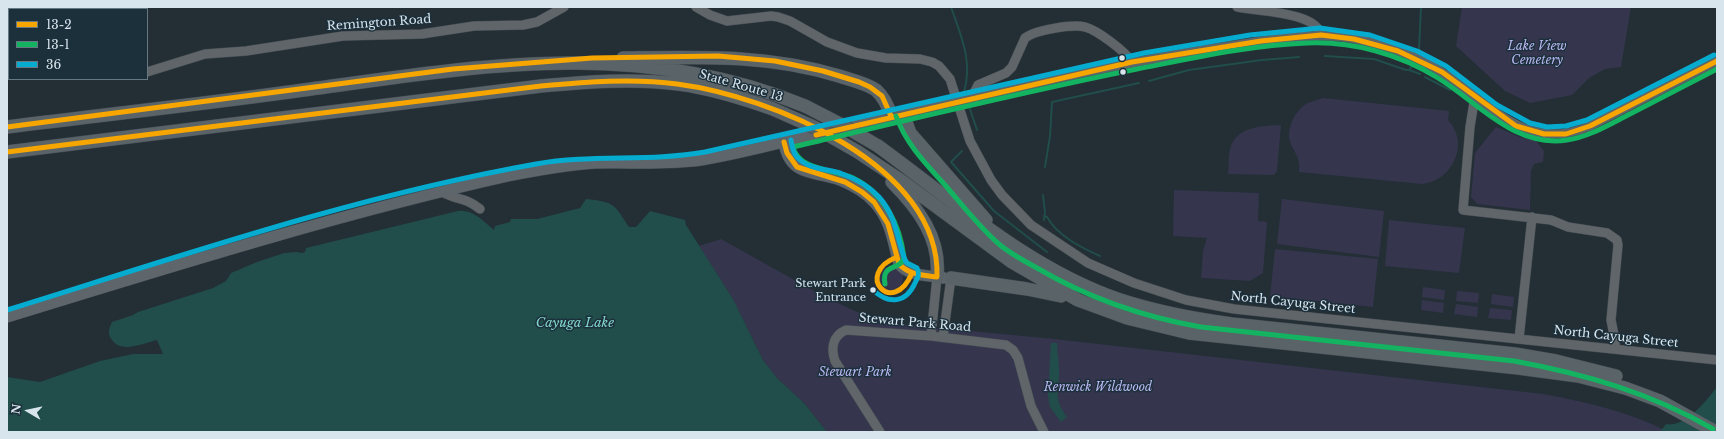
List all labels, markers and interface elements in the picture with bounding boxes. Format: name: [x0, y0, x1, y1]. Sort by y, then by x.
legend: [8, 8, 148, 80]
street label: Remington Road: [326, 12, 432, 34]
text: 13-2: [46, 17, 72, 32]
text: 13-1: [46, 37, 70, 52]
park label: Lake View Cemetery: [1508, 40, 1566, 68]
unlabelled marker: [1117, 53, 1127, 63]
text: 36: [46, 57, 61, 72]
street label: State Route 13: [697, 67, 785, 105]
unlabelled marker: [1118, 67, 1128, 77]
place label: Stewart Park Entrance: [795, 277, 866, 303]
marker: Stewart Park Entrance: [868, 285, 878, 295]
street label: North Cayuga Street: [1230, 289, 1356, 317]
street label: Stewart Park Road: [858, 311, 972, 335]
water label: Cayuga Lake: [536, 315, 614, 331]
street label: North Cayuga Street: [1553, 323, 1679, 351]
park label: Stewart Park: [818, 366, 892, 380]
park label: Renwick Wildwood: [1044, 381, 1152, 395]
north arrow: [8, 391, 48, 431]
text: N: [8, 403, 24, 415]

